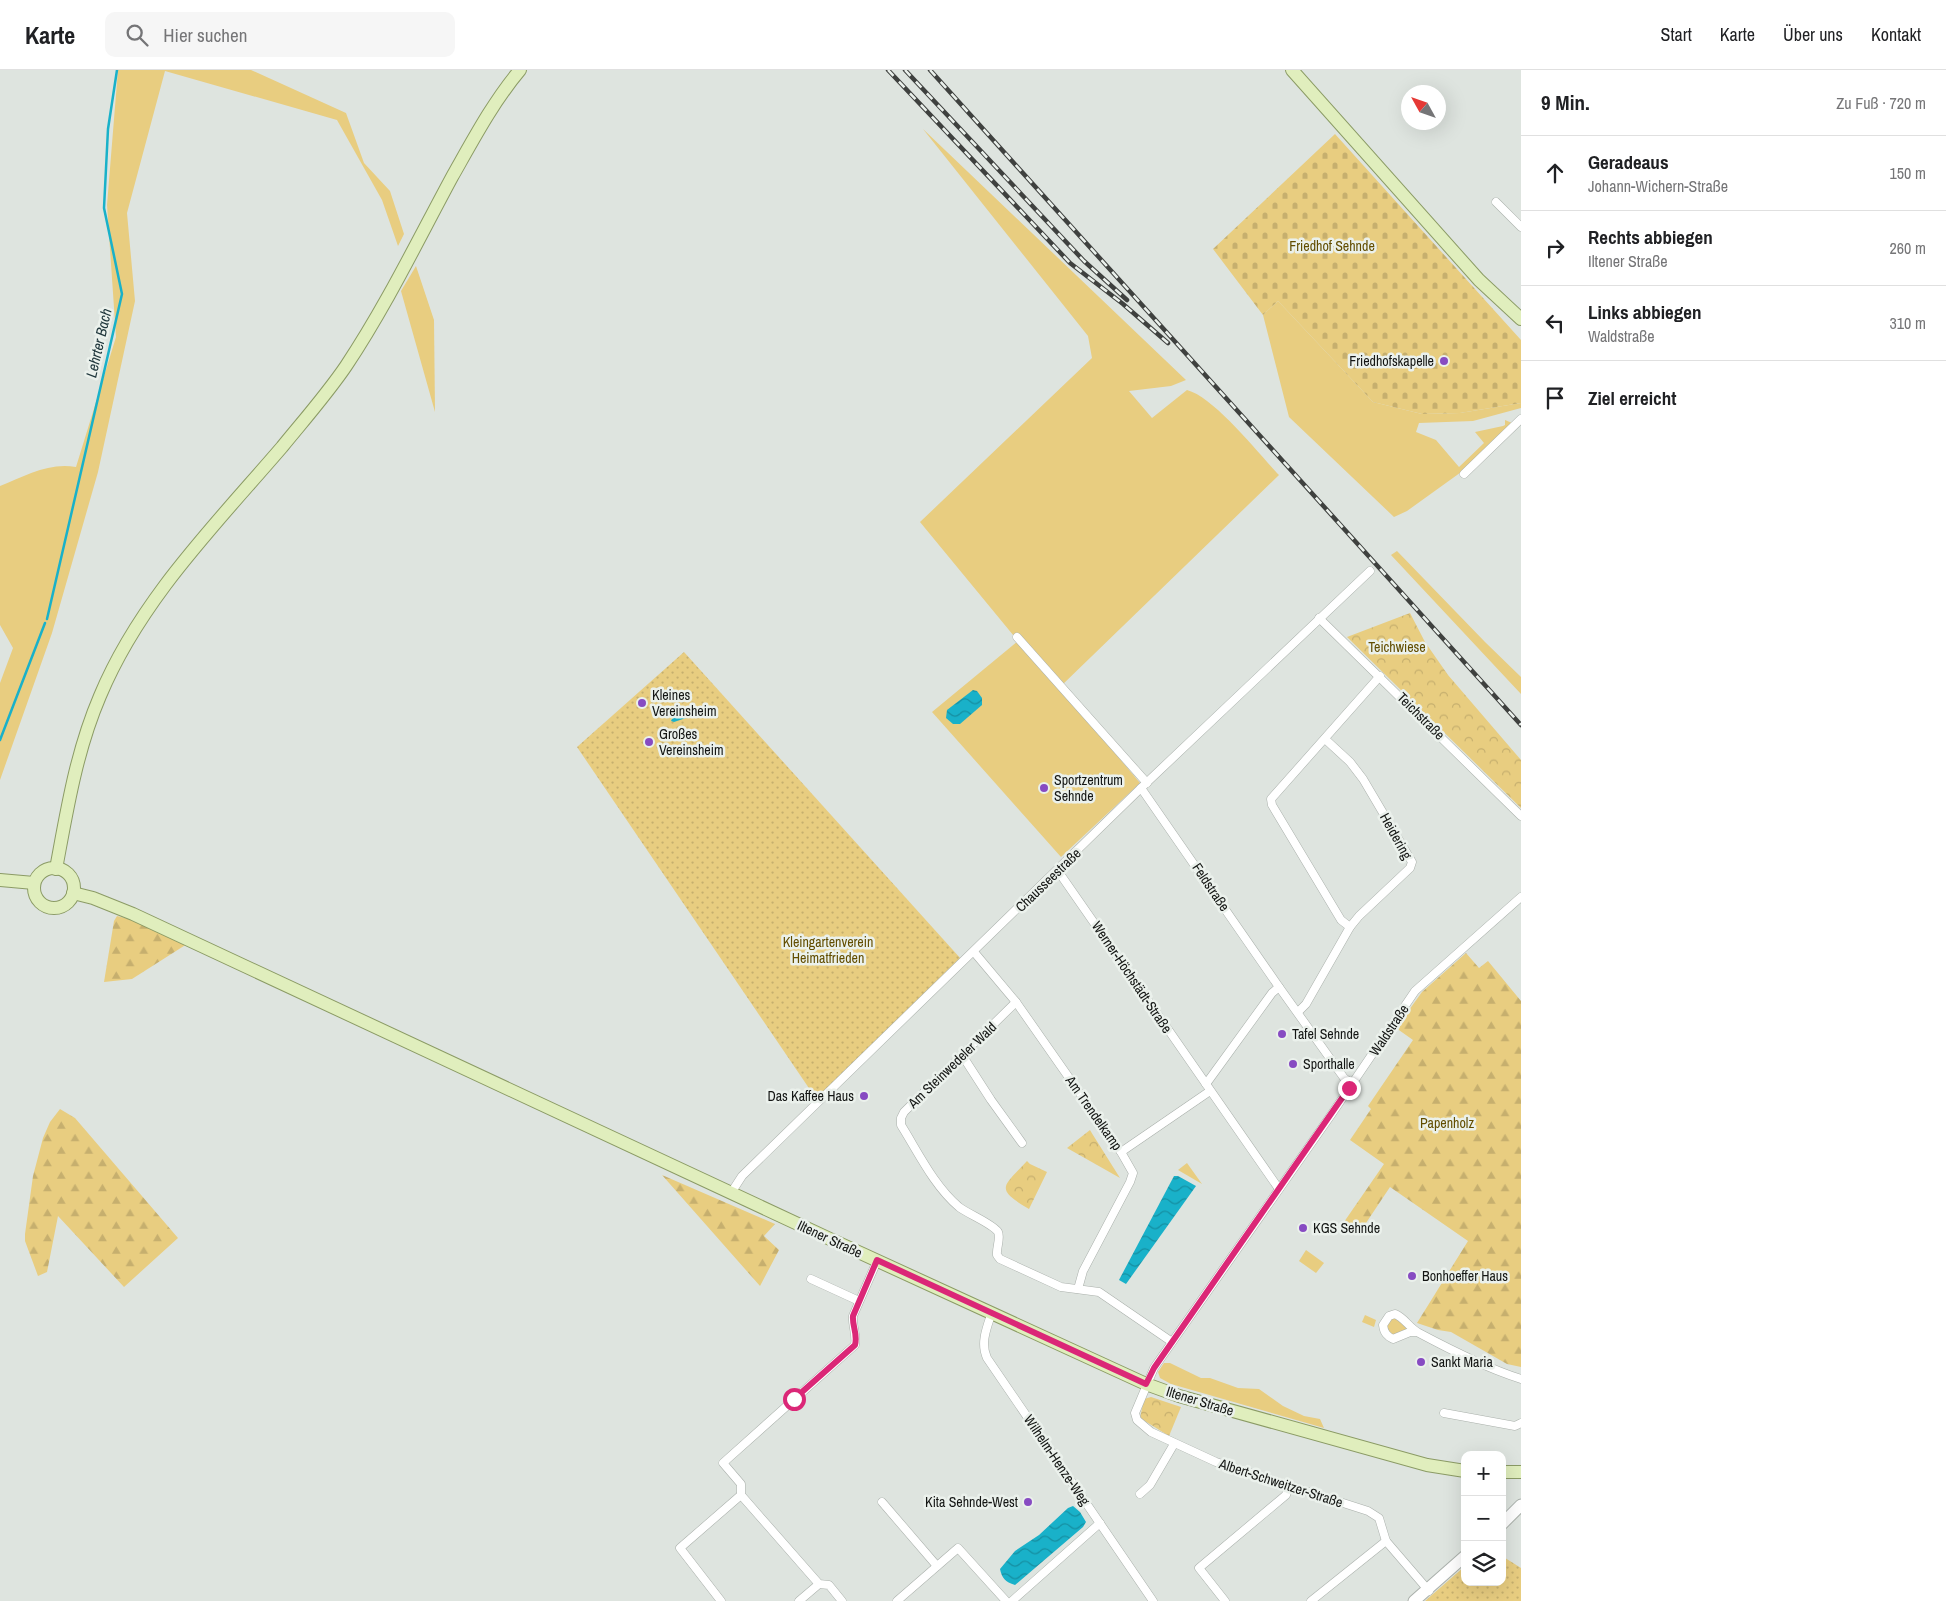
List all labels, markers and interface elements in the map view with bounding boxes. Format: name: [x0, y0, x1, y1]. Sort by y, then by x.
search box: [105, 12, 455, 57]
text: Karte: [25, 19, 75, 51]
icon: search: [123, 21, 151, 49]
text: Hier suchen: [163, 22, 247, 48]
text: Start: [1661, 22, 1692, 47]
text: Karte: [1720, 22, 1755, 47]
text: Über uns: [1783, 22, 1843, 47]
text: Kontakt: [1871, 22, 1921, 47]
north arrow: [1401, 85, 1446, 130]
text: 9 Min.: [1541, 88, 1590, 117]
text: Zu Fuß · 720 m: [1836, 92, 1926, 114]
text: Geradeaus: [1588, 149, 1669, 175]
icon: ahead: [1541, 159, 1569, 187]
text: 150 m: [1890, 162, 1926, 184]
text: Johann-Wichern-Straße: [1588, 175, 1728, 197]
text: Rechts abbiegen: [1588, 224, 1713, 250]
icon: right: [1541, 234, 1569, 262]
park label: Friedhof Sehnde: [1289, 237, 1375, 255]
text: 260 m: [1890, 237, 1926, 259]
text: Iltener Straße: [1588, 250, 1668, 272]
text: Links abbiegen: [1588, 299, 1701, 325]
water label: Lehrter Bach: [80, 306, 117, 380]
icon: left: [1541, 309, 1569, 337]
text: 310 m: [1890, 312, 1926, 334]
text: Waldstraße: [1588, 325, 1655, 347]
place label: Friedhofskapelle: [1349, 352, 1434, 370]
marker: Friedhofskapelle: [1438, 355, 1450, 367]
icon: arrive: [1541, 384, 1569, 412]
text: Ziel erreicht: [1588, 385, 1676, 411]
park label: Teichwiese: [1368, 638, 1426, 656]
place label: Kleines Vereinsheim: [652, 686, 716, 720]
street label: Teichstraße: [1393, 688, 1449, 744]
marker: Kleines Vereinsheim: [636, 697, 648, 709]
place label: Großes Vereinsheim: [659, 725, 723, 759]
marker: Großes Vereinsheim: [643, 736, 655, 748]
place label: Sportzentrum Sehnde: [1054, 771, 1123, 805]
marker: Sportzentrum Sehnde: [1038, 782, 1050, 794]
street label: Heidering: [1376, 810, 1416, 863]
street label: Chausseestraße: [1011, 844, 1085, 916]
street label: Feldstraße: [1188, 859, 1234, 915]
street label: Werner-Höchstädt-Straße: [1088, 918, 1176, 1036]
park label: Kleingartenverein Heimatfrieden: [783, 933, 873, 967]
street label: Waldstraße: [1365, 1001, 1413, 1059]
street label: Am Steinwedeler Wald: [903, 1018, 1000, 1113]
place label: Tafel Sehnde: [1292, 1025, 1359, 1043]
marker: Tafel Sehnde: [1276, 1028, 1288, 1040]
place label: Sporthalle: [1303, 1055, 1355, 1073]
marker: Sporthalle: [1287, 1058, 1299, 1070]
street label: Am Trendelkamp: [1061, 1071, 1126, 1154]
route end: [1338, 1077, 1361, 1100]
place label: Das Kaffee Haus: [767, 1087, 854, 1105]
marker: Das Kaffee Haus: [858, 1090, 870, 1102]
park label: Papenholz: [1420, 1114, 1474, 1132]
street label: Iltener Straße: [795, 1216, 865, 1262]
place label: KGS Sehnde: [1313, 1219, 1380, 1237]
marker: KGS Sehnde: [1297, 1222, 1309, 1234]
place label: Bonhoeffer Haus: [1422, 1267, 1508, 1285]
marker: Bonhoeffer Haus: [1406, 1270, 1418, 1282]
place label: Sankt Maria: [1431, 1353, 1494, 1371]
marker: Sankt Maria: [1415, 1356, 1427, 1368]
street label: Iltener Straße: [1164, 1382, 1236, 1420]
route start: [783, 1388, 806, 1411]
street label: Wilhelm-Henze-Weg: [1020, 1411, 1094, 1509]
map controls: [1461, 1451, 1506, 1586]
button: +: [1461, 1451, 1506, 1496]
street label: Albert-Schweitzer-Straße: [1216, 1454, 1345, 1511]
place label: Kita Sehnde-West: [925, 1493, 1018, 1511]
marker: Kita Sehnde-West: [1022, 1496, 1034, 1508]
button: −: [1461, 1496, 1506, 1541]
button: layers: [1461, 1541, 1506, 1586]

